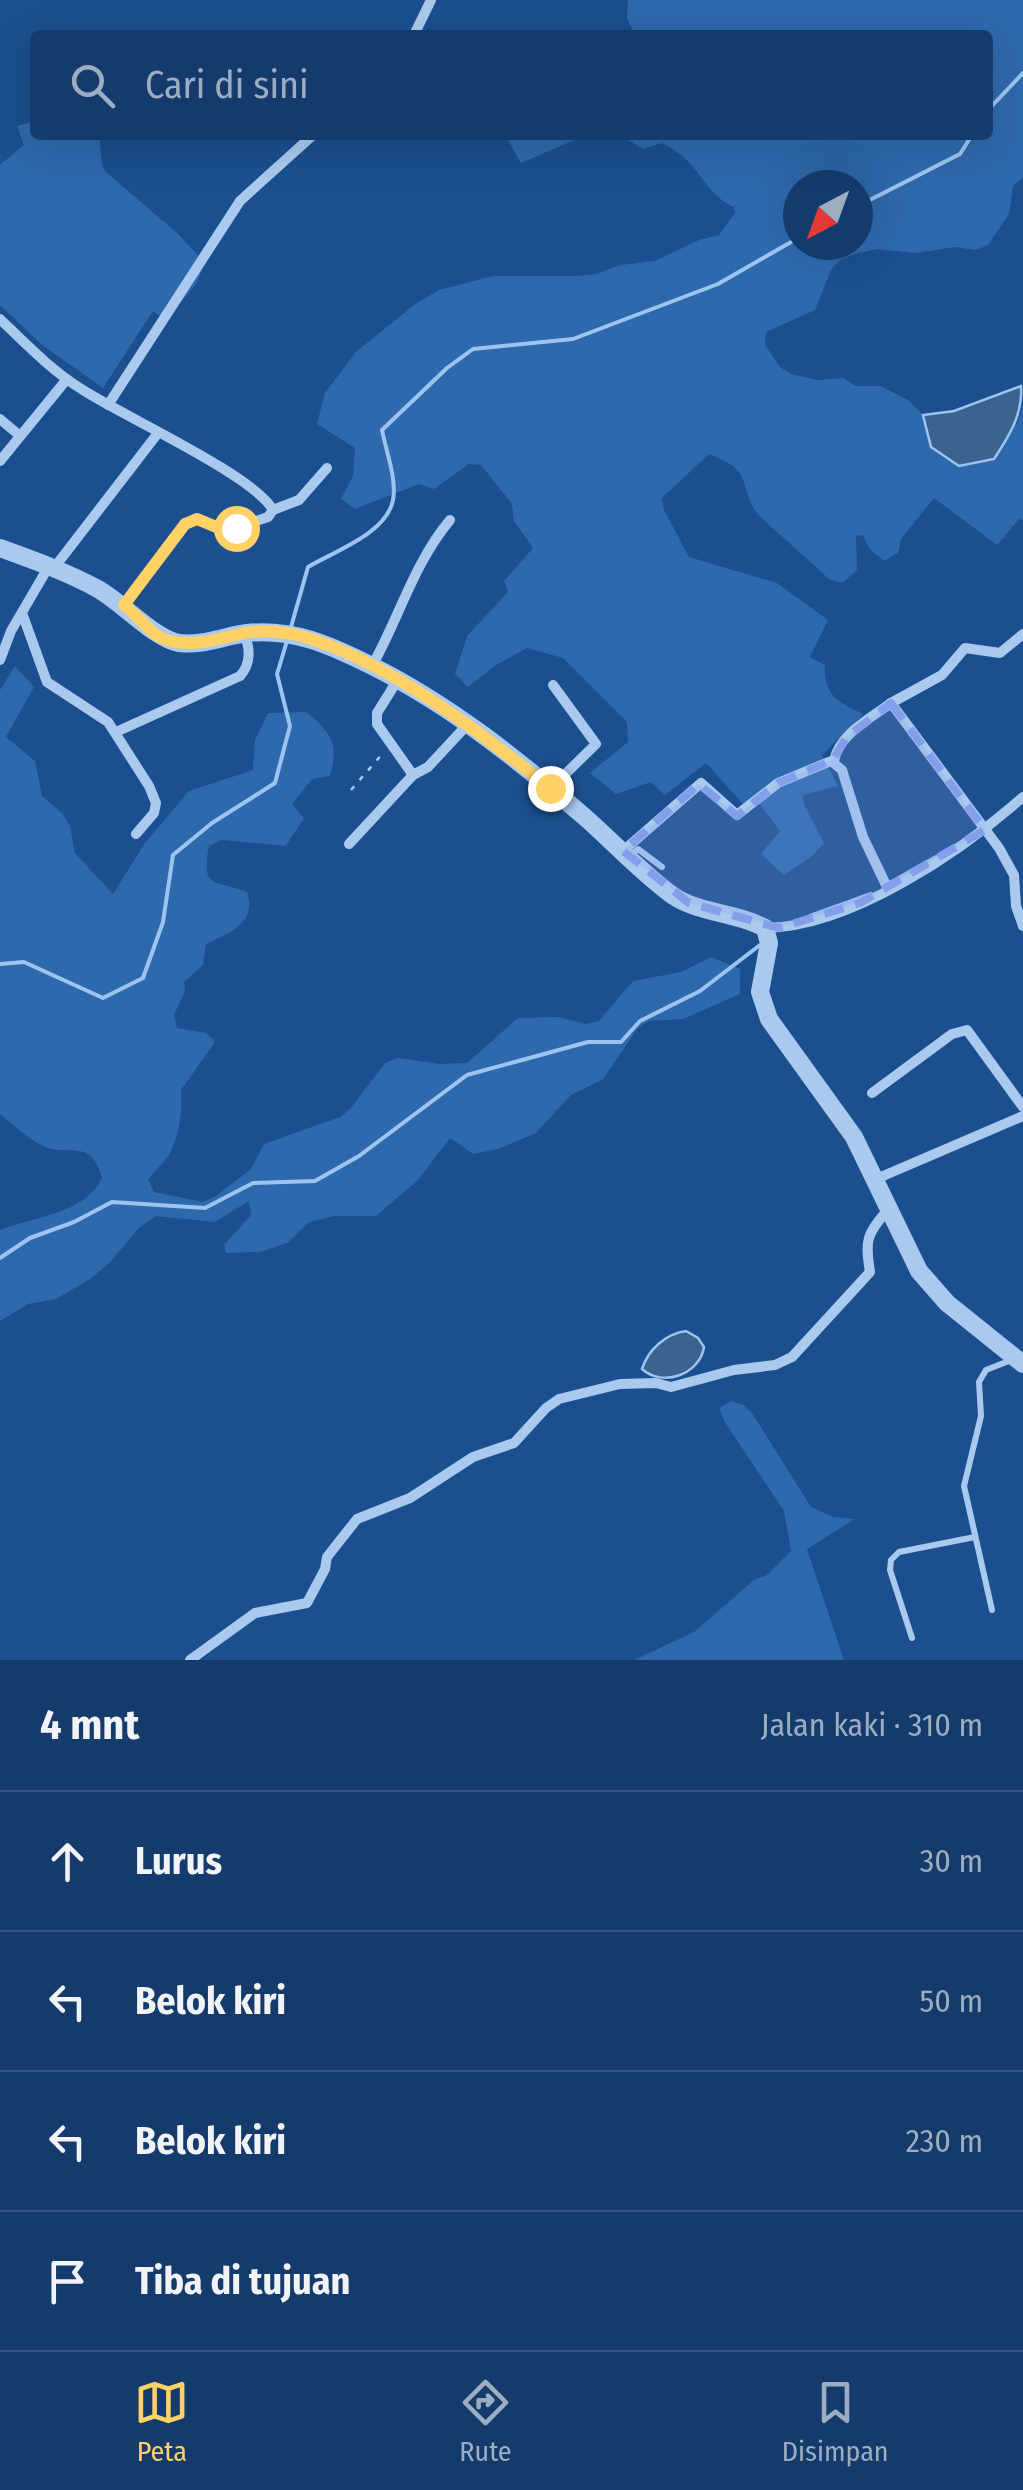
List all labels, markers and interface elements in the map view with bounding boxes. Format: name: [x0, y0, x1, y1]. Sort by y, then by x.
search box: [30, 30, 993, 140]
icon: search: [65, 58, 120, 113]
text: Cari di sini: [145, 62, 309, 108]
north arrow: [783, 170, 873, 260]
route start: [214, 506, 260, 552]
route end: [528, 766, 574, 812]
text: 4 mnt: [40, 1700, 139, 1750]
text: Jalan kaki · 310 m: [761, 1706, 983, 1744]
icon: ahead: [40, 1834, 95, 1889]
text: Lurus: [135, 1838, 222, 1884]
text: 30 m: [920, 1842, 983, 1880]
icon: left: [40, 1974, 95, 2029]
text: Belok kiri: [135, 1978, 286, 2024]
text: 50 m: [920, 1982, 983, 2020]
icon: left: [40, 2114, 95, 2169]
text: Belok kiri: [135, 2118, 286, 2164]
text: 230 m: [906, 2122, 983, 2160]
icon: arrive: [40, 2254, 95, 2309]
text: Tiba di tujuan: [135, 2258, 351, 2304]
tab: Peta: [134, 2375, 189, 2468]
tab: Rute: [458, 2375, 513, 2468]
tab: Disimpan: [782, 2375, 889, 2468]

